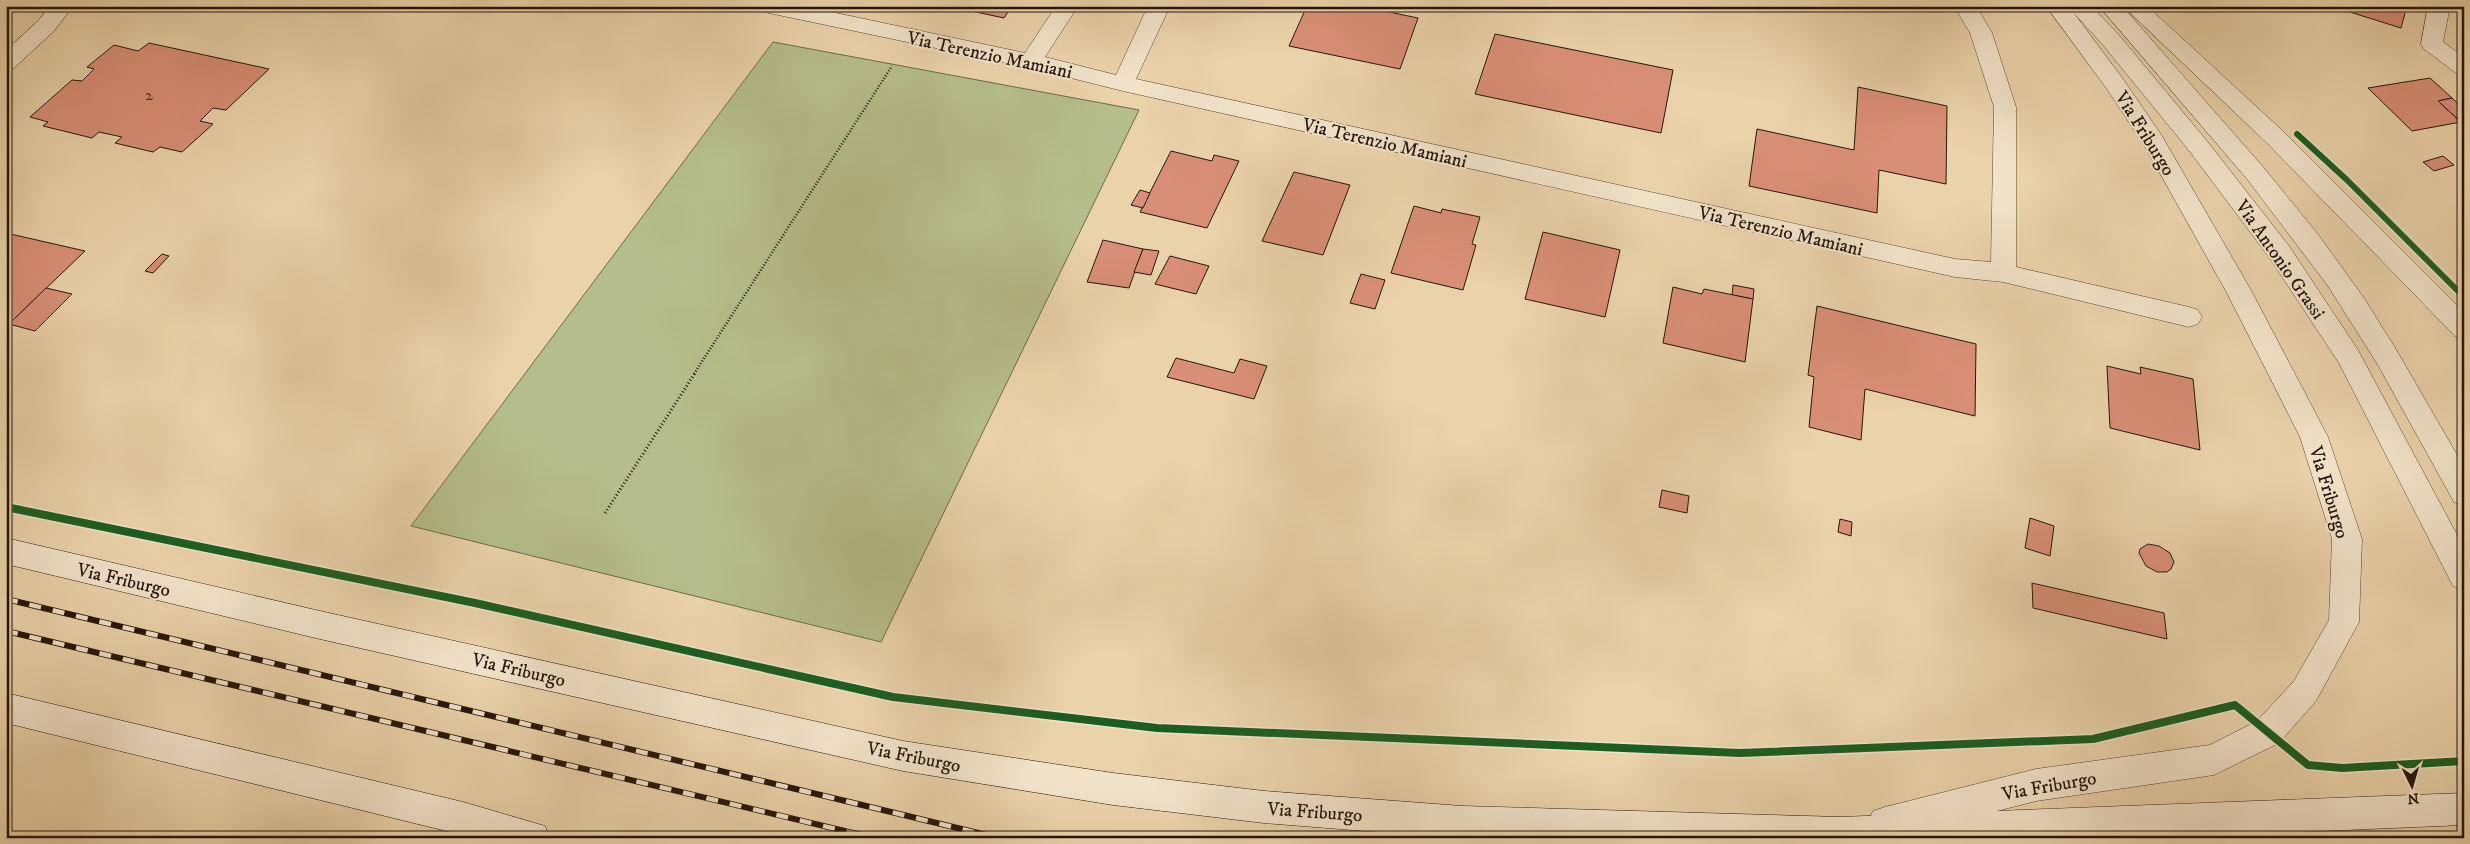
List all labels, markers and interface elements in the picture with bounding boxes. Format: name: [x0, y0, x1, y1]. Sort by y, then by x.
street label: Via Terenzio Mamiani: [904, 27, 1074, 84]
house number: 2: [145, 85, 153, 105]
street label: Via Friburgo: [2109, 86, 2180, 180]
street label: Via Terenzio Mamiani: [1299, 113, 1469, 174]
street label: Via Antonio Grassi: [2230, 195, 2329, 324]
street label: Via Terenzio Mamiani: [1695, 201, 1865, 262]
street label: Via Friburgo: [2303, 443, 2353, 541]
street label: Via Friburgo: [74, 558, 173, 602]
street label: Via Friburgo: [469, 648, 568, 692]
street label: Via Friburgo: [864, 737, 963, 778]
north arrow: [2388, 762, 2438, 812]
street label: Via Friburgo: [1999, 767, 2098, 806]
text: N: [2406, 788, 2420, 807]
street label: Via Friburgo: [1266, 798, 1363, 827]

